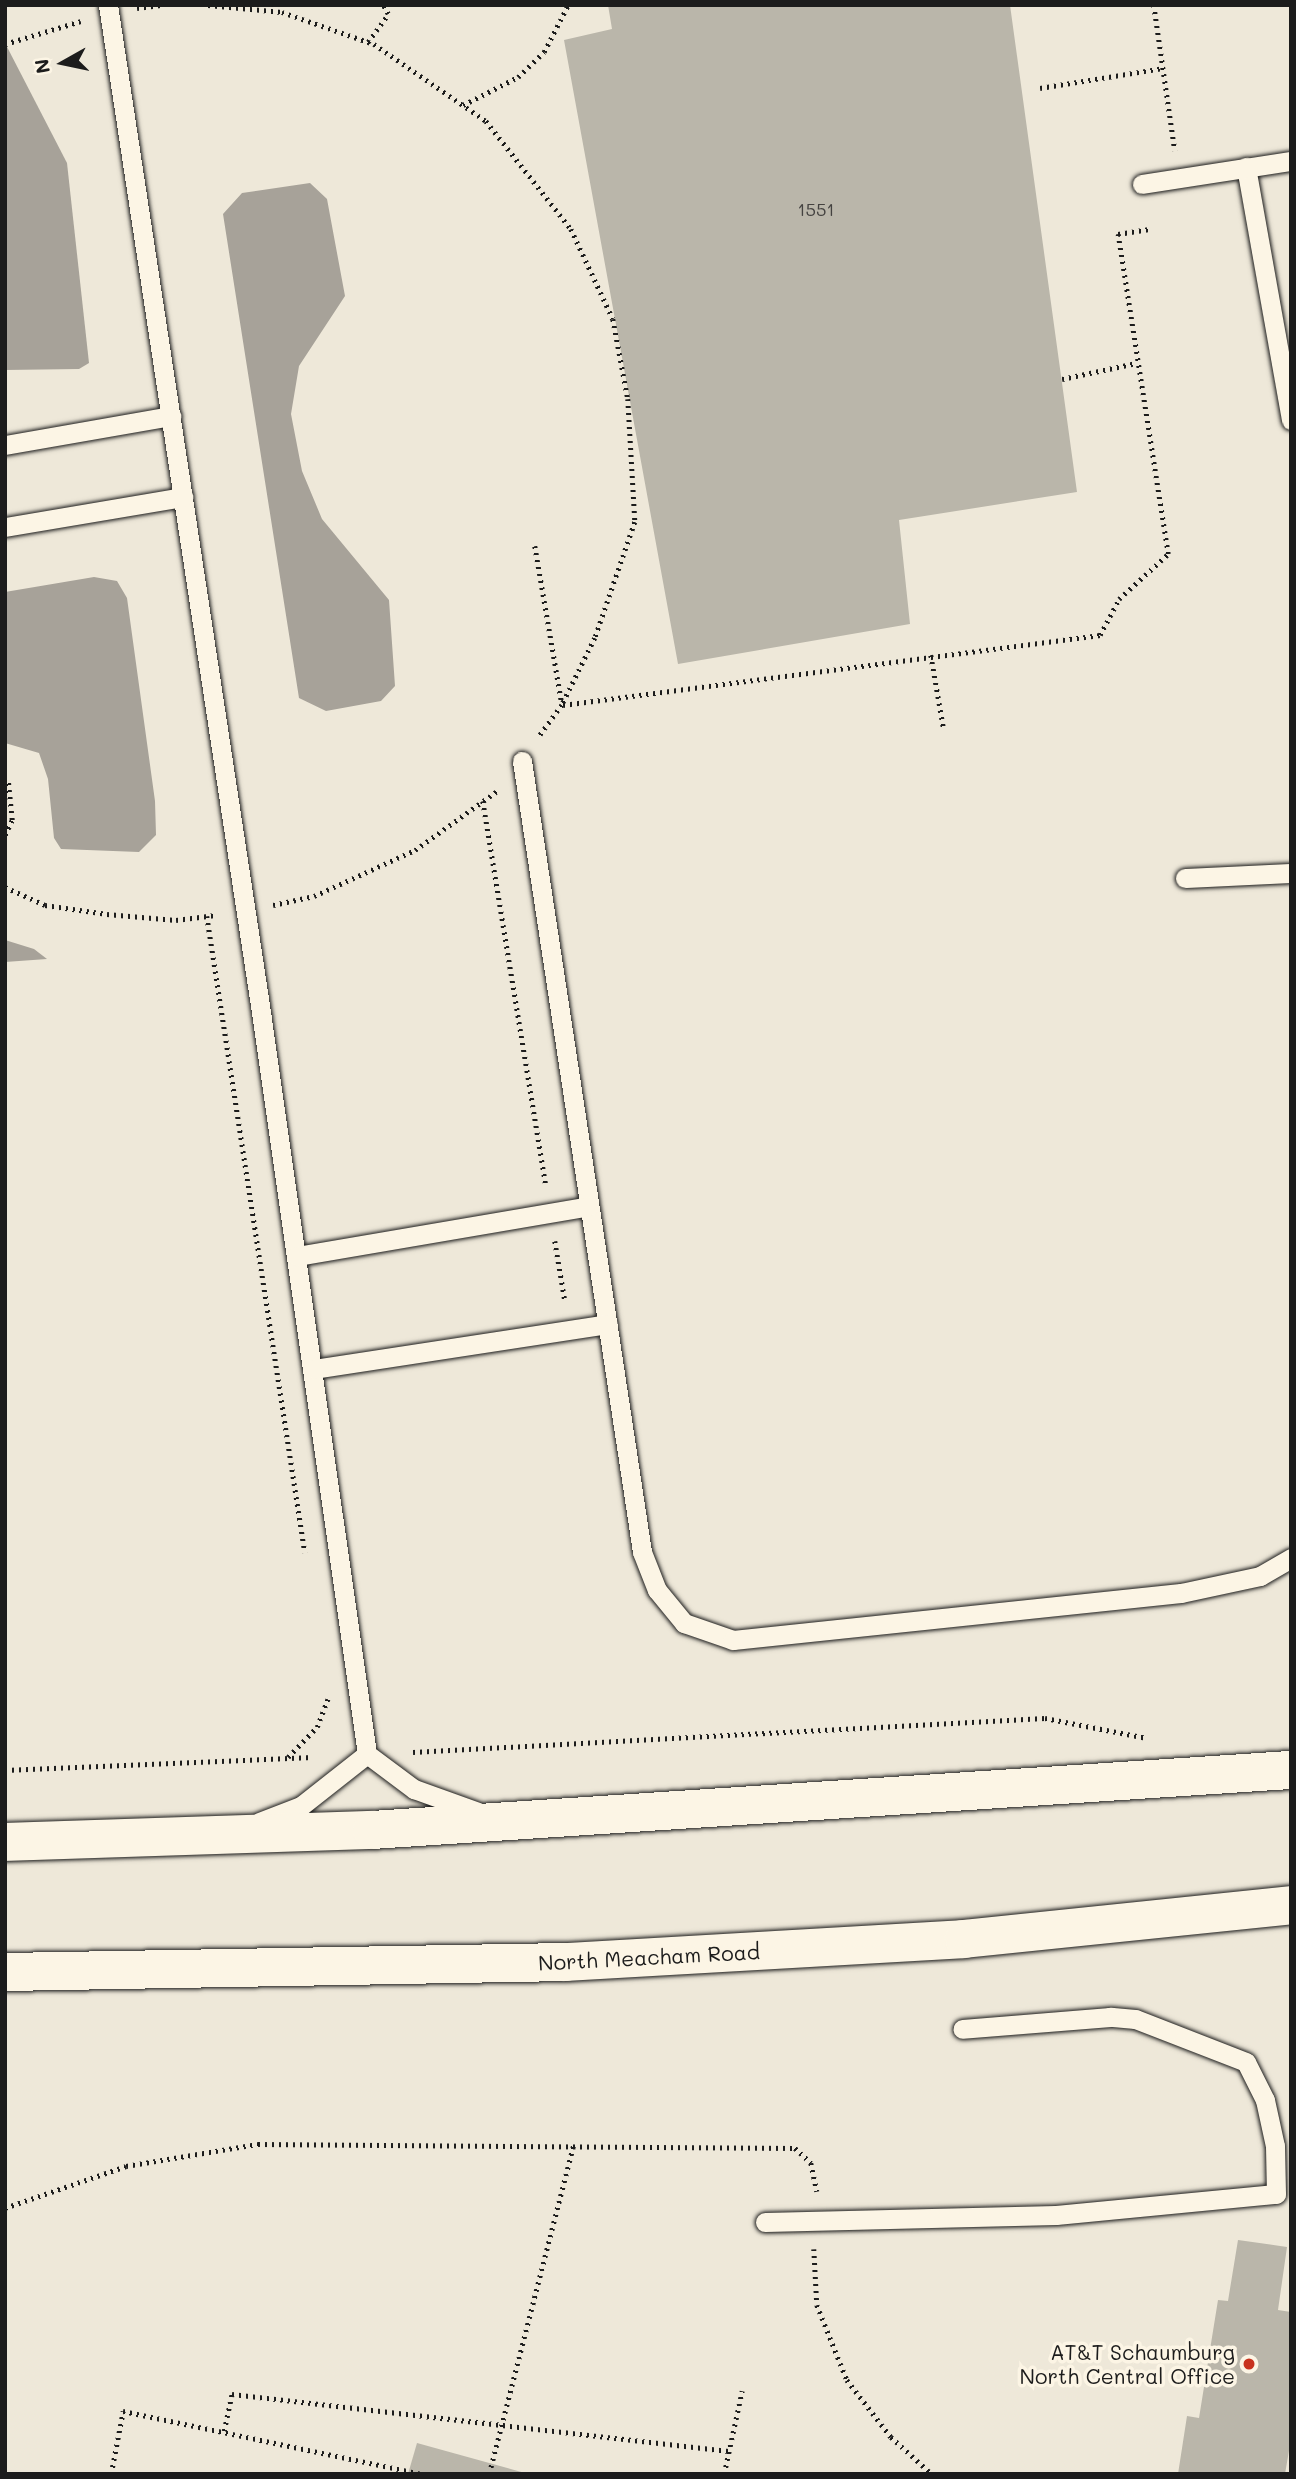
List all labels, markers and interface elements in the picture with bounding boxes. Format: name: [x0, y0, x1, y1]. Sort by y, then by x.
north arrow: [28, 28, 98, 98]
text: N: [28, 57, 55, 75]
house number: 1551: [797, 198, 835, 220]
street label: North Meacham Road: [537, 1939, 761, 1975]
place label: AT&T Schaumburg North Central Office: [1019, 2339, 1235, 2389]
marker: AT&T Schaumburg North Central Office: [1241, 2356, 1257, 2372]

